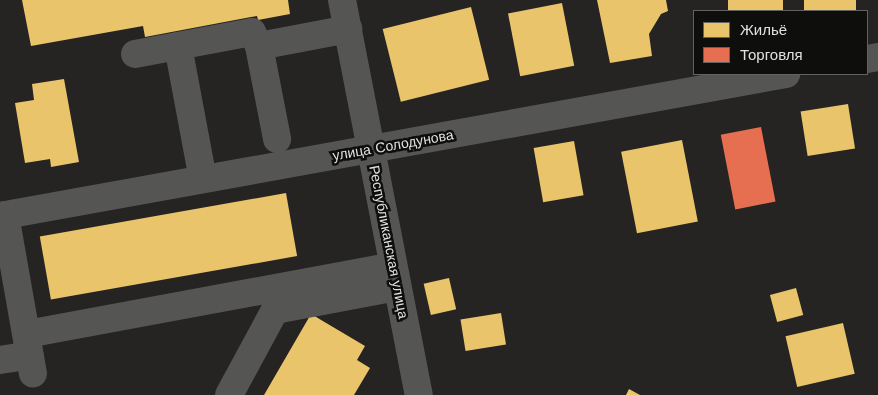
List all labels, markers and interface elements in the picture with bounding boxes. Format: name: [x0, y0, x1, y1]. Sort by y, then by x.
legend: [693, 10, 868, 75]
text: Жильё: [740, 21, 787, 39]
text: Торговля: [740, 46, 803, 64]
street label: улица Солодунова: [331, 126, 455, 164]
street label: Республиканская улица: [366, 164, 412, 320]

